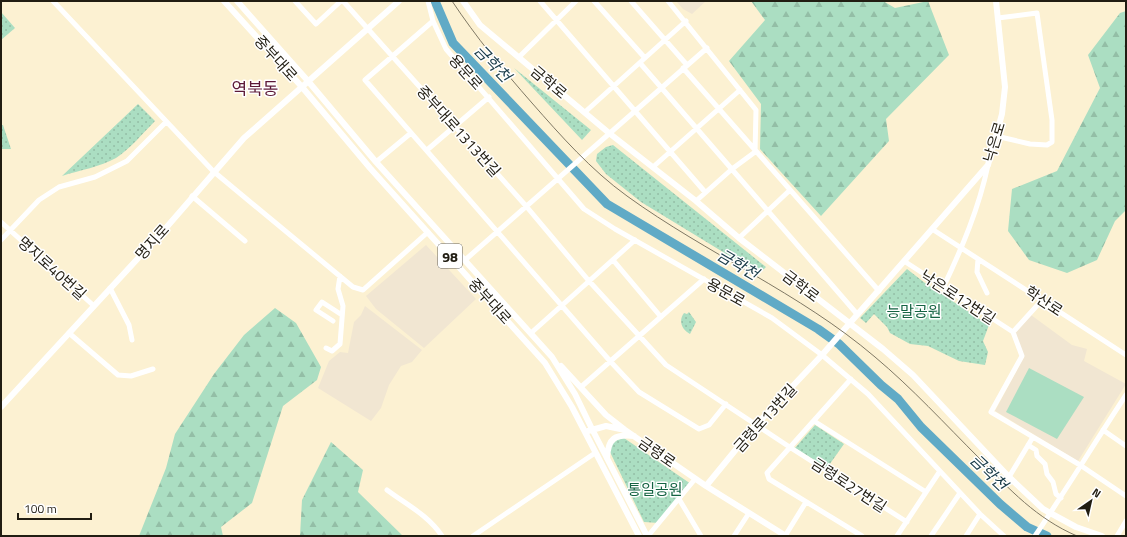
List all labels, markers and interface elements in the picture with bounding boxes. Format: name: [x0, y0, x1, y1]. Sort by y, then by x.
street label: 중부대로: [249, 30, 303, 86]
water label: 금학천: [469, 39, 519, 89]
street label: 용문로: [444, 49, 488, 95]
street label: 금학로: [526, 60, 572, 104]
district label: 역북동: [232, 76, 278, 102]
street label: 중부대로1313번길: [412, 80, 506, 182]
street label: 낙은로: [977, 119, 1011, 165]
street label: 명지로: [130, 219, 174, 265]
street label: 명지로40번길: [12, 231, 92, 305]
water label: 금학천: [713, 243, 765, 287]
road number: 98: [438, 244, 462, 268]
street label: 금학로: [778, 264, 824, 308]
street label: 낙은로12번길: [916, 264, 1000, 330]
street label: 용문로: [702, 272, 750, 312]
street label: 중부대로: [463, 273, 517, 329]
street label: 학산로: [1020, 280, 1068, 322]
park label: 능말공원: [886, 300, 942, 323]
street label: 금령로13번길: [728, 378, 802, 458]
street label: 금령로: [633, 431, 681, 473]
water label: 금학천: [965, 448, 1015, 498]
street label: 금령로27번길: [807, 452, 891, 518]
park label: 통일공원: [627, 478, 683, 501]
north arrow: [1071, 481, 1111, 521]
text: N: [1089, 484, 1104, 501]
scale bar: [18, 495, 91, 521]
text: 100 m: [24, 499, 57, 518]

